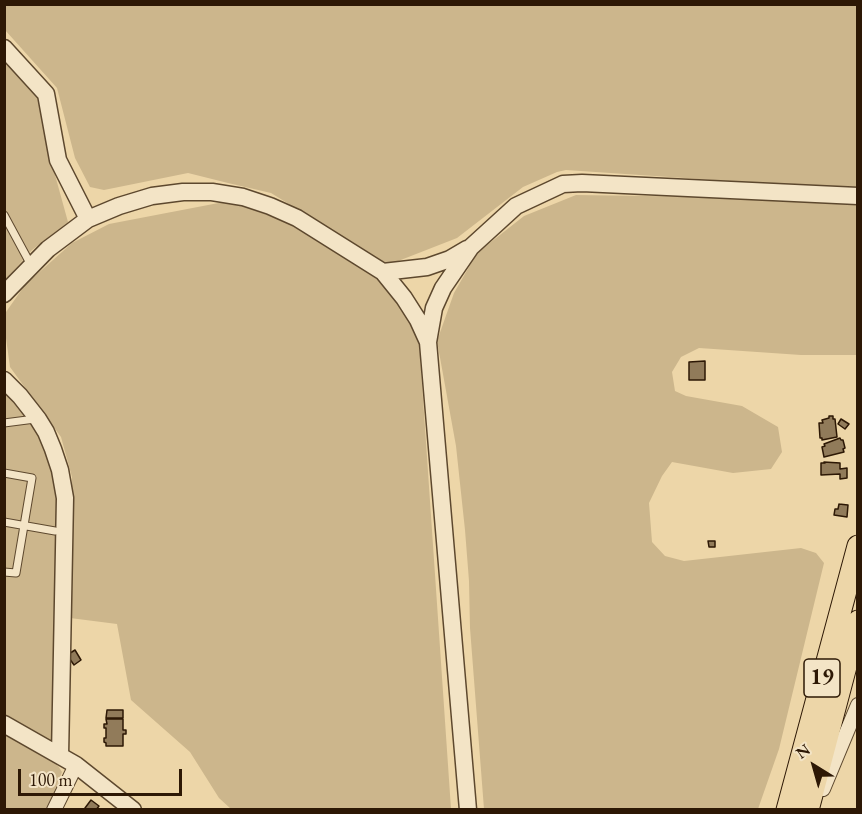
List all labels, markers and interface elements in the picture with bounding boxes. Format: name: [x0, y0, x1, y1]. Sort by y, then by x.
road number: 19: [804, 659, 840, 697]
north arrow: [784, 736, 844, 796]
text: N: [791, 739, 814, 764]
scale bar: [21, 757, 184, 795]
text: 100 m: [29, 768, 73, 791]

